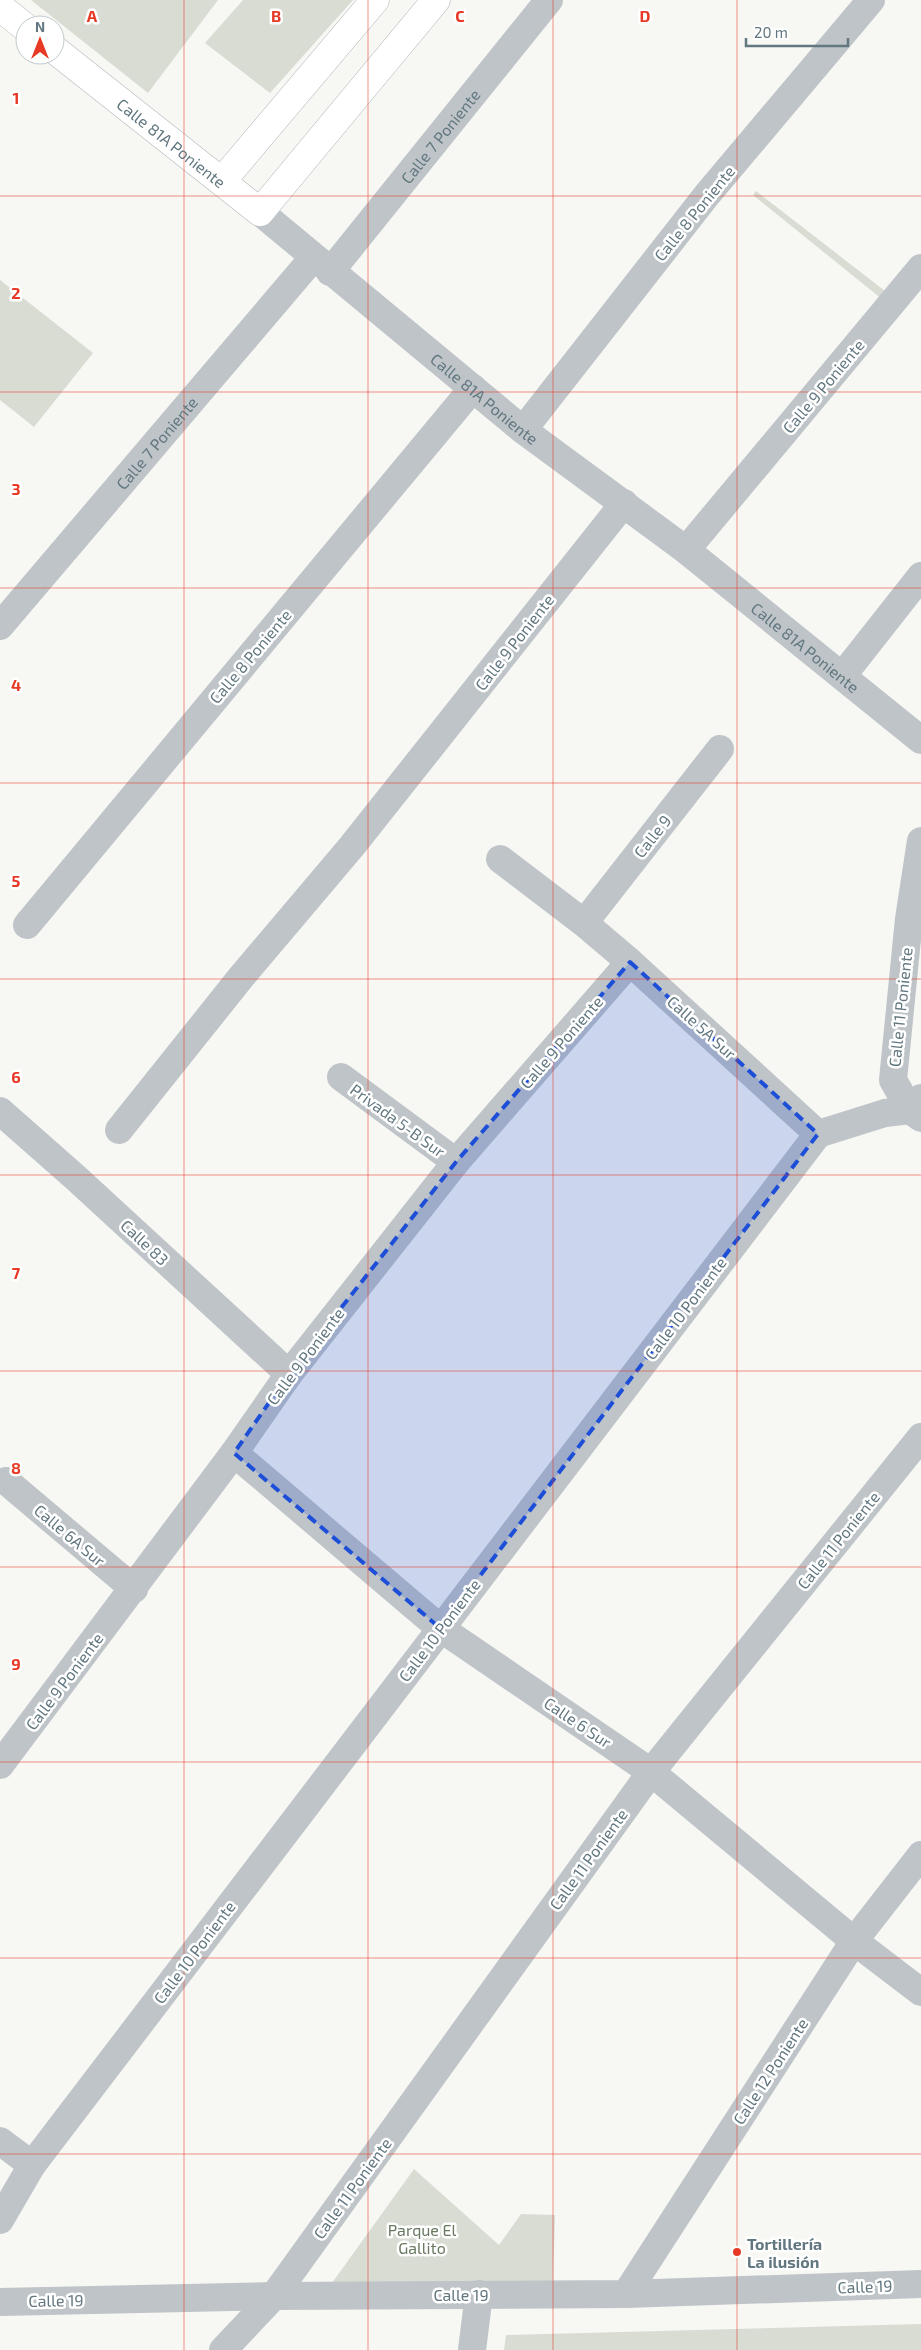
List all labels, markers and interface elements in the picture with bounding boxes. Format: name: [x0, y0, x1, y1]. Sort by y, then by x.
text: A: [87, 6, 98, 25]
text: B: [271, 6, 281, 25]
text: C: [455, 6, 465, 25]
text: D: [640, 6, 651, 25]
north arrow: [15, 15, 65, 65]
scale bar: [746, 15, 848, 47]
text: N: [35, 18, 45, 35]
text: 20 m: [754, 23, 788, 41]
street label: Calle 7 Poniente: [396, 85, 483, 187]
text: 1: [13, 88, 19, 107]
street label: Calle 81A Poniente: [114, 94, 230, 191]
street label: Calle 8 Poniente: [650, 162, 738, 264]
text: 2: [11, 283, 21, 302]
street label: Calle 9 Poniente: [778, 335, 868, 437]
street label: Calle 81A Poniente: [427, 349, 542, 448]
street label: Calle 7 Poniente: [111, 392, 201, 493]
text: 3: [11, 479, 21, 498]
street label: Calle 9 Poniente: [471, 590, 557, 694]
street label: Calle 81A Poniente: [748, 598, 864, 696]
street label: Calle 8 Poniente: [205, 605, 295, 707]
text: 4: [11, 675, 21, 694]
street label: Calle 9: [630, 811, 674, 861]
text: 5: [12, 871, 21, 890]
street label: Calle 11 Poniente: [884, 946, 916, 1068]
street label: Calle 5A Sur: [664, 991, 741, 1063]
street label: Calle 9 Poniente: [516, 992, 606, 1092]
text: 6: [11, 1067, 21, 1086]
street label: Privada 5-B Sur: [347, 1079, 449, 1161]
street label: Calle 83: [117, 1215, 173, 1269]
street label: Calle 10 Poniente: [640, 1253, 730, 1363]
text: 7: [12, 1263, 21, 1282]
street label: Calle 9 Poniente: [262, 1304, 348, 1408]
text: 8: [11, 1458, 21, 1477]
street label: Calle 11 Poniente: [793, 1487, 883, 1593]
street label: Calle 6A Sur: [31, 1500, 110, 1570]
street label: Calle 10 Poniente: [394, 1575, 484, 1685]
street label: Calle 9 Poniente: [21, 1629, 107, 1733]
text: 9: [11, 1654, 21, 1673]
street label: Calle 6 Sur: [541, 1693, 616, 1752]
street label: Calle 11 Poniente: [545, 1805, 631, 1913]
street label: Calle 10 Poniente: [149, 1897, 239, 2007]
street label: Calle 12 Poniente: [729, 2014, 811, 2128]
street label: Calle 11 Poniente: [309, 2134, 395, 2242]
park label: Parque El Gallito: [388, 2220, 457, 2257]
place label: Tortillería La ilusión: [747, 2234, 822, 2271]
marker: Tortillería La ilusión: [731, 2246, 743, 2258]
street label: Calle 19: [837, 2276, 893, 2296]
street label: Calle 19: [433, 2285, 489, 2304]
street label: Calle 19: [28, 2290, 84, 2310]

